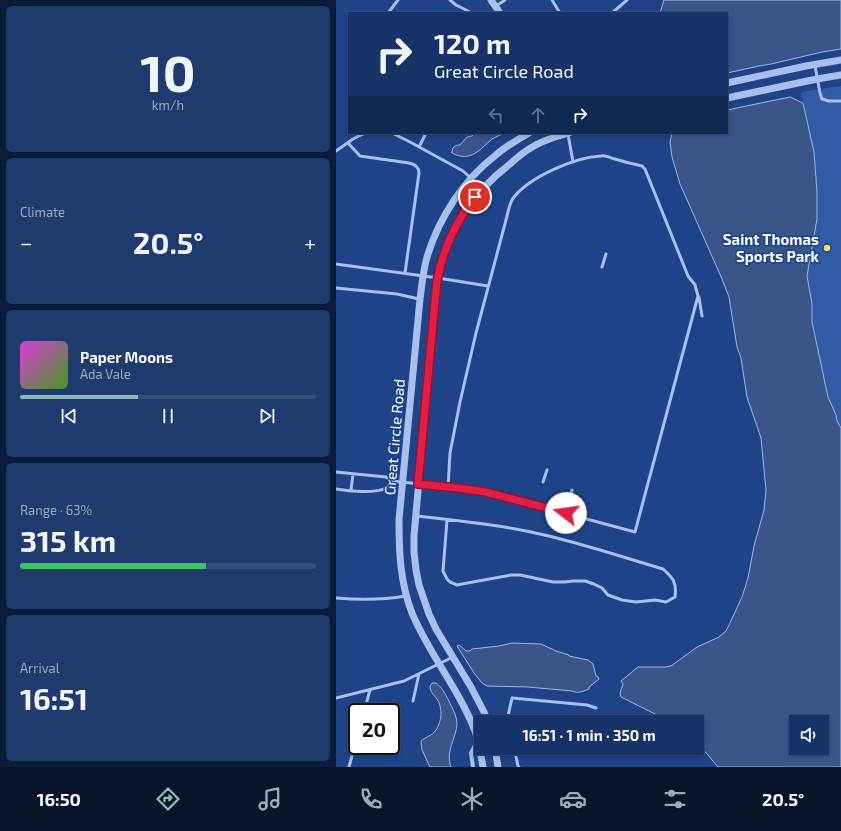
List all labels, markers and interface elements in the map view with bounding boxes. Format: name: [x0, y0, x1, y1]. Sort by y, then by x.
text: 120 m: [434, 26, 511, 60]
icon: right: [368, 28, 420, 80]
text: 10: [140, 40, 196, 102]
text: Great Circle Road: [434, 60, 574, 82]
text: km/h: [152, 97, 184, 113]
icon: left: [485, 104, 507, 126]
icon: ahead: [527, 104, 549, 126]
icon: right: [569, 104, 591, 126]
pin: [458, 180, 492, 214]
icon: arrive: [464, 186, 486, 208]
text: Climate: [20, 204, 65, 220]
text: 20.5°: [133, 224, 204, 260]
text: −: [20, 229, 33, 255]
text: +: [304, 229, 316, 255]
place label: Saint Thomas Sports Park: [723, 230, 820, 265]
marker: Saint Thomas Sports Park: [822, 243, 832, 253]
text: Paper Moons: [80, 348, 173, 366]
text: Ada Vale: [80, 366, 131, 382]
street label: Great Circle Road: [380, 378, 408, 496]
icon: previous: [58, 405, 80, 427]
icon: pause: [157, 405, 179, 427]
icon: next: [256, 405, 278, 427]
position arrow: [545, 492, 587, 534]
text: Range · 63%: [20, 502, 92, 518]
text: 315 km: [20, 522, 116, 558]
text: Arrival: [20, 660, 60, 676]
text: 16:51: [20, 680, 88, 716]
speed limit sign: 20: [348, 703, 400, 755]
map controls: [789, 715, 829, 755]
button: sound: [789, 715, 829, 755]
text: 16:51 · 1 min · 350 m: [522, 726, 656, 744]
icon: directions: [154, 785, 182, 813]
icon: music: [256, 785, 284, 813]
icon: phone: [357, 785, 385, 813]
icon: climate: [458, 785, 486, 813]
icon: car: [559, 785, 587, 813]
icon: filters: [661, 785, 689, 813]
text: 16:50: [37, 788, 81, 810]
text: 20.5°: [762, 788, 804, 810]

